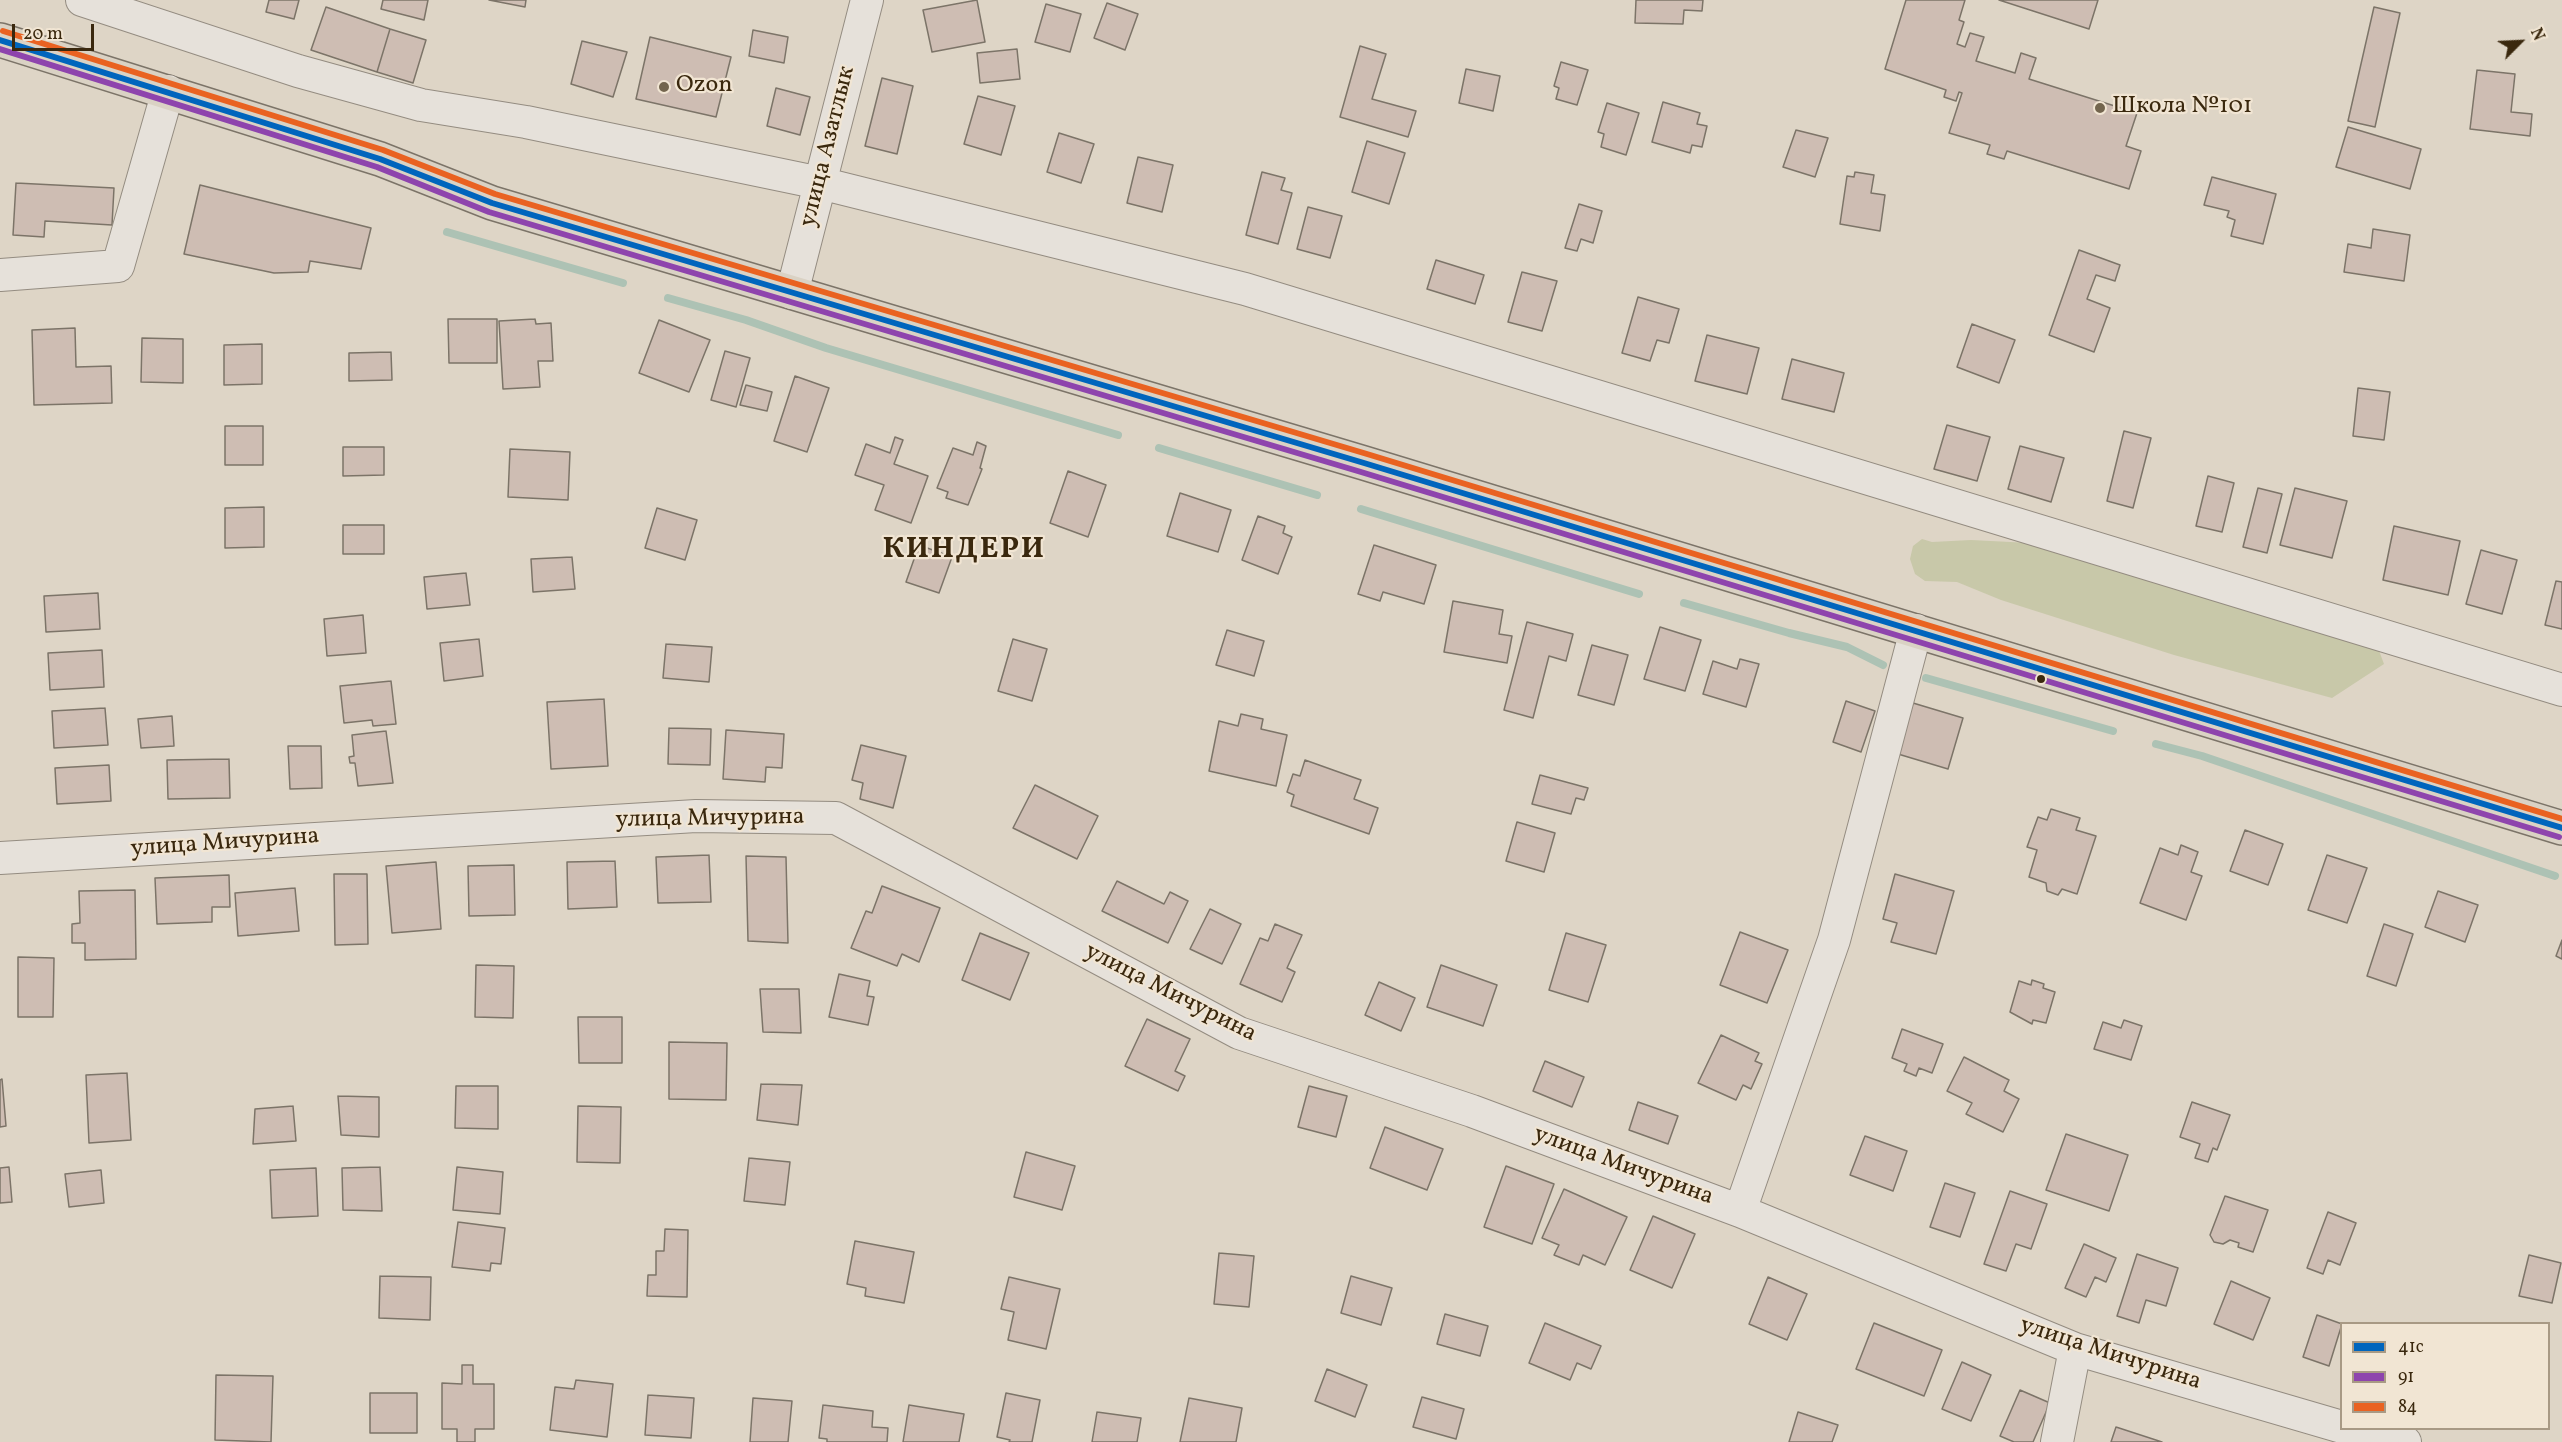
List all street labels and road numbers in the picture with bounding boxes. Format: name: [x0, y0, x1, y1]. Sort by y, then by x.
street label: улица Азатлык: [795, 64, 863, 230]
street label: улица Мичурина: [615, 804, 805, 836]
street label: улица Мичурина: [130, 823, 320, 865]
street label: улица Мичурина: [1079, 938, 1261, 1050]
street label: улица Мичурина: [1529, 1121, 1717, 1213]
street label: улица Мичурина: [2016, 1312, 2204, 1398]

